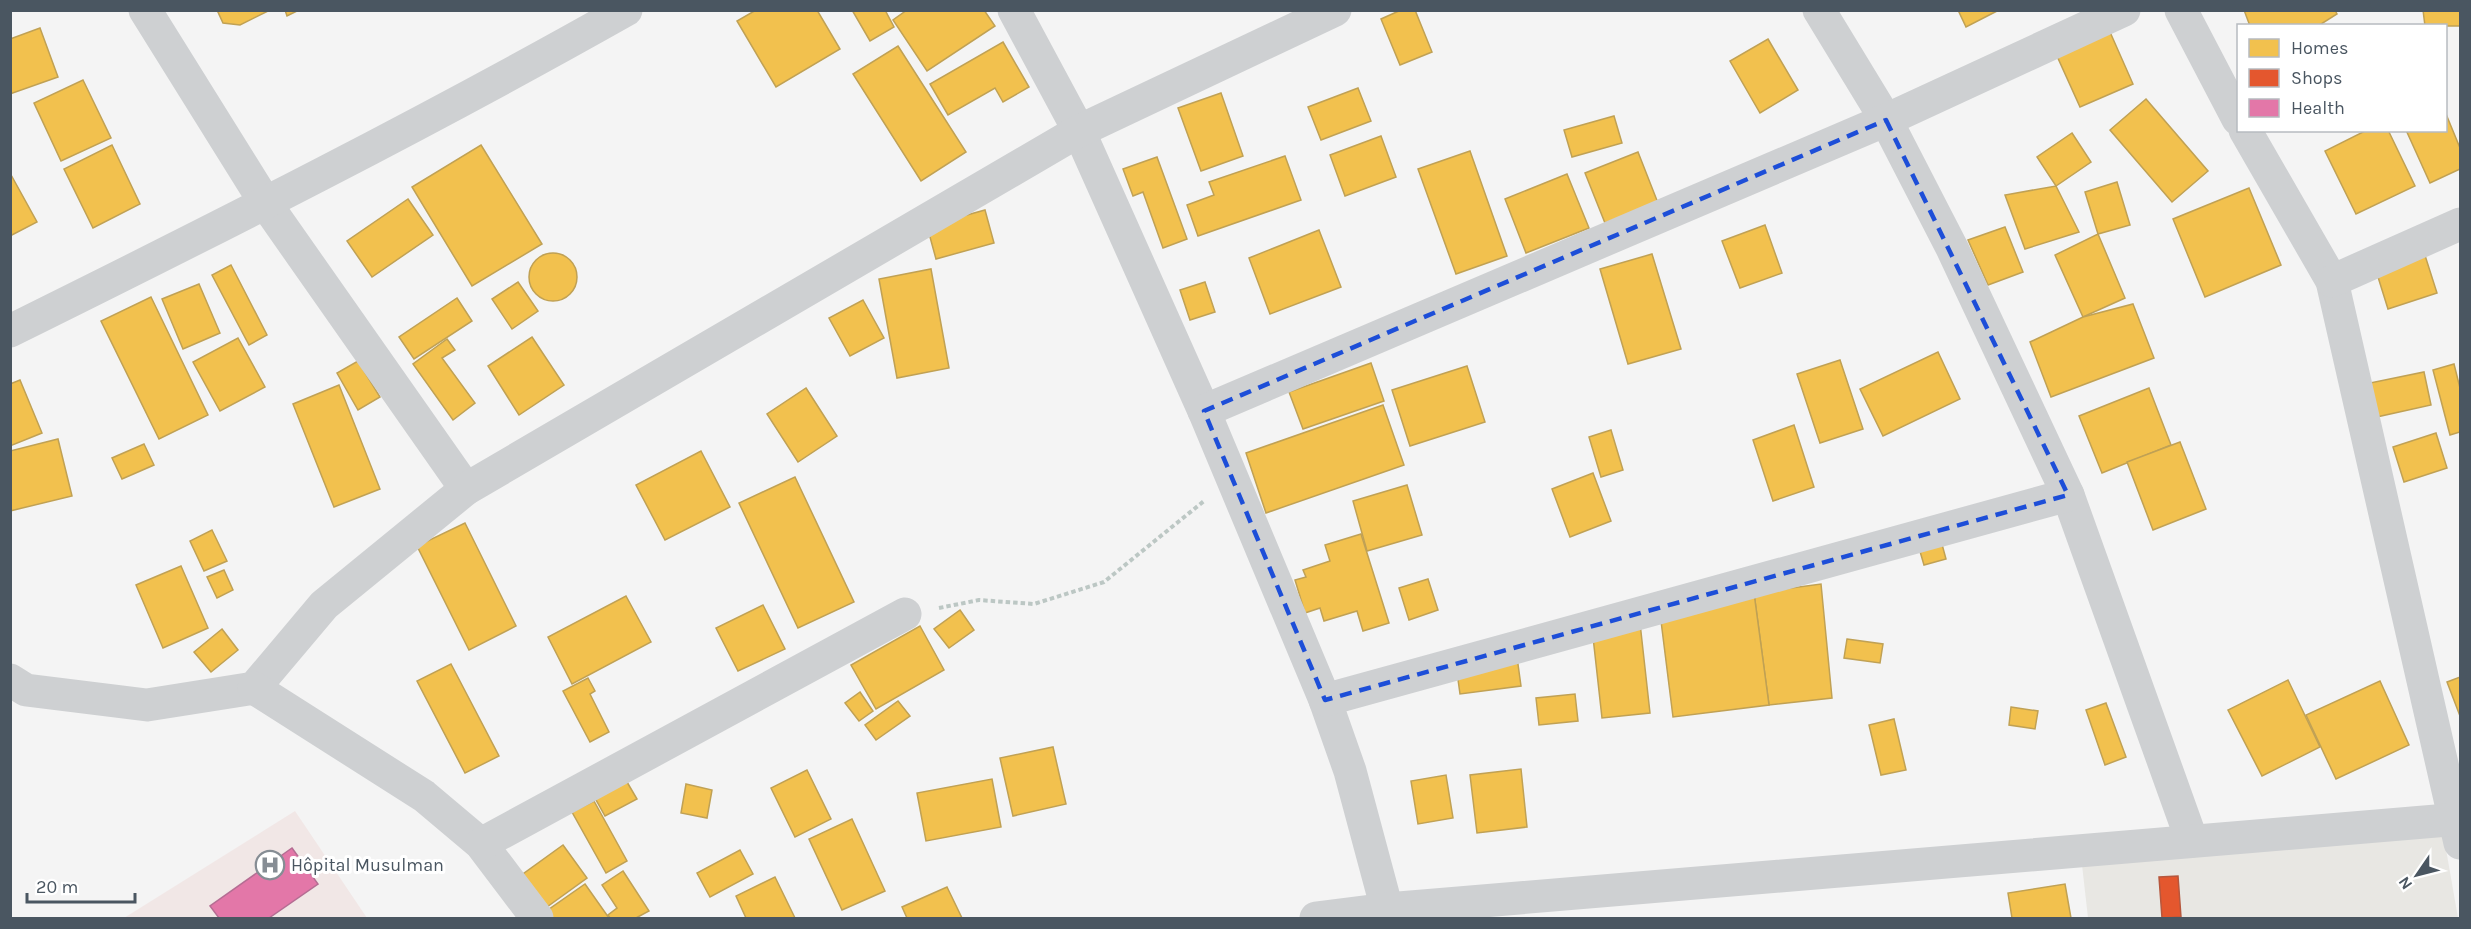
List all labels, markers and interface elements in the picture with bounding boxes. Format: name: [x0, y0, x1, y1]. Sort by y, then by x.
legend: [2237, 24, 2447, 132]
text: Homes: [2291, 37, 2348, 59]
text: Shops: [2291, 67, 2343, 89]
text: Health: [2291, 97, 2345, 119]
north arrow: [2387, 845, 2447, 905]
hospital icon: Hôpital Musulman: [254, 849, 286, 881]
place label: Hôpital Musulman: [291, 854, 444, 876]
scale bar: [27, 866, 135, 904]
text: N: [2394, 873, 2416, 893]
text: 20 m: [36, 876, 78, 898]

